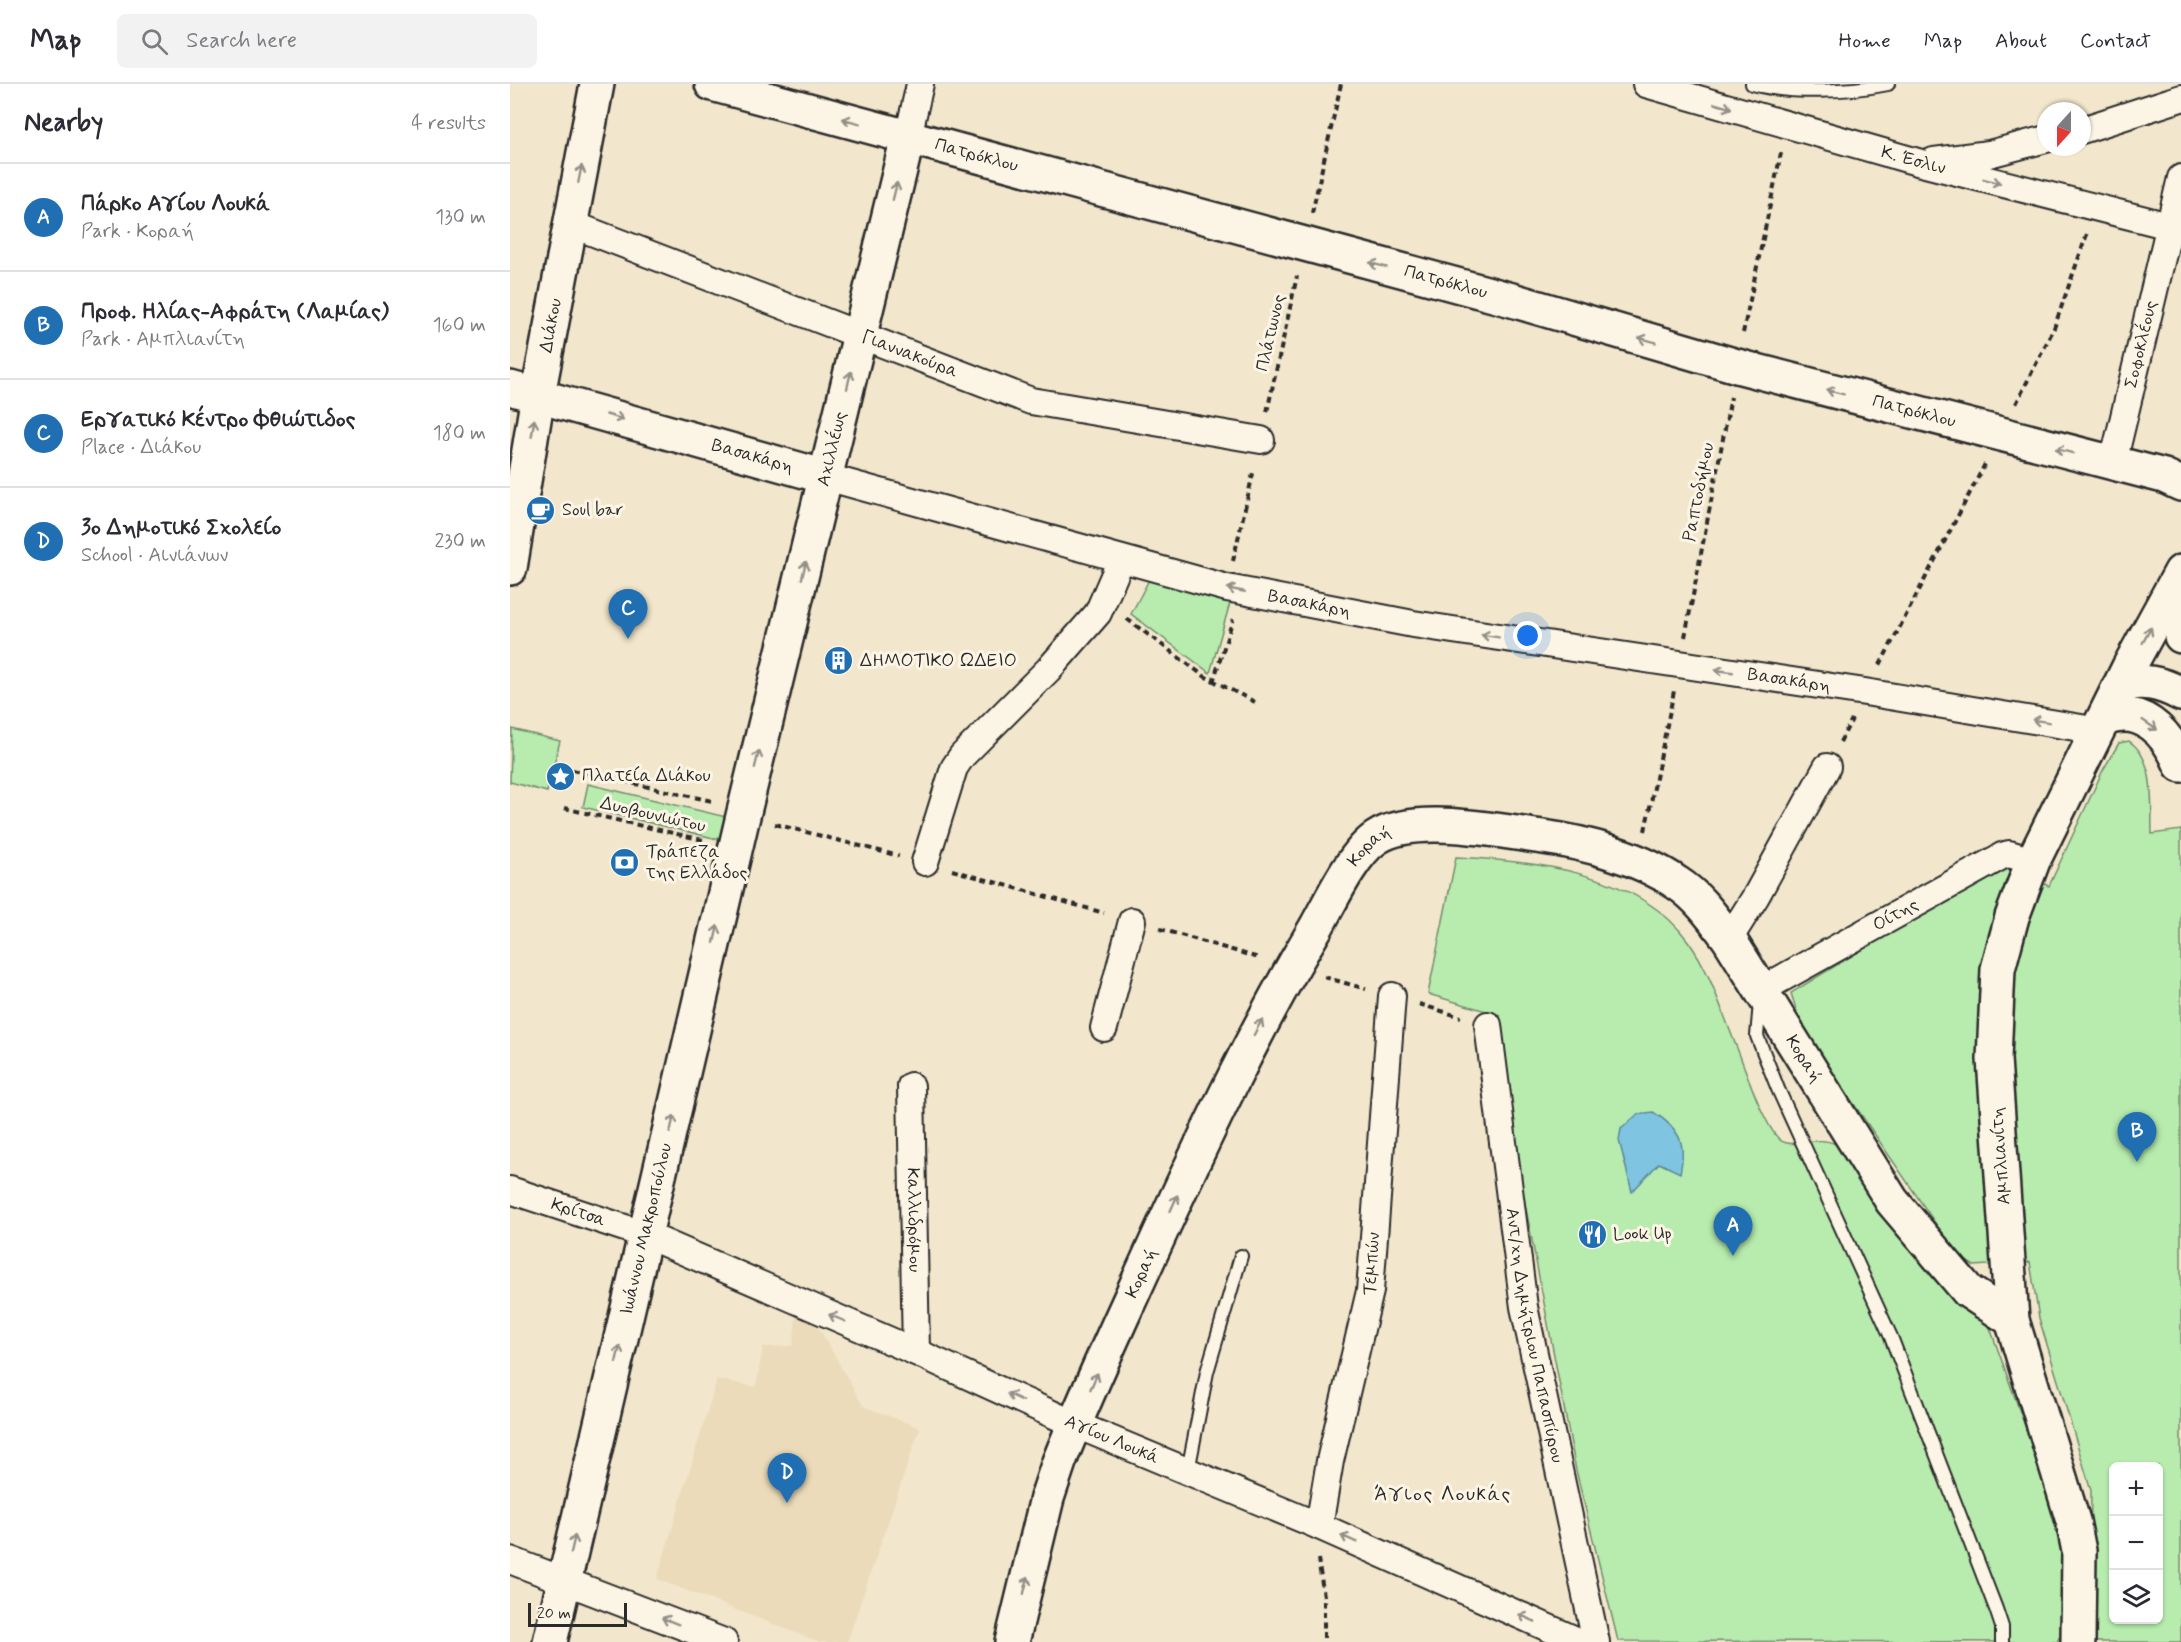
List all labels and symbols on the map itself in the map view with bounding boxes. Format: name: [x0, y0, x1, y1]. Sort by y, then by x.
one-way arrow: [1713, 101, 1732, 112]
north arrow: [2037, 102, 2091, 156]
one-way arrow: [842, 115, 861, 127]
street label: Πατρόκλου: [932, 133, 1021, 178]
street label: K. Έσλιν: [1878, 140, 1948, 181]
one-way arrow: [575, 165, 586, 184]
one-way arrow: [1982, 175, 2001, 187]
one-way arrow: [889, 181, 901, 200]
one-way arrow: [1369, 259, 1388, 270]
street label: Πατρόκλου: [1401, 259, 1490, 305]
street label: Πλάτωνος: [1250, 292, 1292, 374]
street label: Διάκου: [534, 296, 568, 355]
street label: Σοφοκλέους: [2119, 298, 2163, 391]
street label: Γιαννακούρα: [858, 325, 962, 384]
one-way arrow: [1638, 334, 1657, 345]
one-way arrow: [844, 371, 855, 390]
one-way arrow: [1826, 386, 1845, 397]
street label: Πατρόκλου: [1870, 389, 1958, 434]
street label: Αχιλλέως: [812, 409, 853, 489]
one-way arrow: [605, 412, 624, 423]
one-way arrow: [528, 418, 539, 438]
street label: Βασακάρη: [709, 433, 796, 479]
street label: Ραπτοδήμου: [1678, 440, 1720, 544]
one-way arrow: [2055, 444, 2074, 456]
cafe icon: Soul bar: [525, 494, 557, 526]
place label: Soul bar: [562, 498, 624, 522]
one-way arrow: [798, 561, 810, 580]
one-way arrow: [1227, 584, 1246, 595]
street label: Βασακάρη: [1266, 584, 1353, 624]
pin: C: [608, 590, 648, 639]
your location: [1513, 621, 1542, 650]
one-way arrow: [2142, 627, 2153, 645]
one-way arrow: [1480, 631, 1500, 642]
building icon: ΔΗΜΟΤΙΚΟ ΩΔΕΙΟ: [823, 645, 855, 677]
place label: ΔΗΜΟΤΙΚΟ ΩΔΕΙΟ: [860, 649, 1017, 673]
street label: Βασακάρη: [1746, 662, 1832, 699]
one-way arrow: [1715, 666, 1734, 677]
one-way arrow: [2032, 716, 2051, 727]
one-way arrow: [2142, 719, 2158, 731]
one-way arrow: [752, 750, 764, 769]
place icon: Πλατεία Διάκου: [545, 760, 577, 792]
place label: Πλατεία Διάκου: [582, 764, 711, 788]
street label: Δυοβουνιώτου: [598, 791, 708, 839]
street label: Κοραή: [1342, 820, 1395, 872]
place label: Τράπεζα της Ελλάδος: [645, 840, 748, 885]
bank icon: Τράπεζα της Ελλάδος: [609, 846, 641, 878]
street label: Οίτης: [1868, 893, 1923, 937]
one-way arrow: [711, 925, 722, 944]
one-way arrow: [1252, 1019, 1264, 1036]
street label: Κοραή: [1780, 1030, 1828, 1087]
street label: Αμπλιανίτη: [1986, 1106, 2016, 1206]
pin: B: [2118, 1112, 2156, 1162]
one-way arrow: [666, 1114, 678, 1133]
street label: Ιωάννου Μακροπούλου: [615, 1141, 678, 1317]
street label: Καλλιδρόμου: [901, 1168, 926, 1272]
street label: Κρίτσα: [548, 1192, 609, 1233]
one-way arrow: [1169, 1194, 1180, 1213]
street label: Αντ/χη Δημήτριου Παπασπύρου: [1499, 1206, 1569, 1465]
pin: A: [1714, 1206, 1752, 1256]
restaurant icon: Look Up: [1576, 1218, 1608, 1250]
place label: Look Up: [1613, 1222, 1672, 1246]
street label: Τεμπών: [1358, 1231, 1386, 1296]
street label: Κοραή: [1120, 1245, 1163, 1302]
one-way arrow: [828, 1312, 846, 1323]
one-way arrow: [612, 1345, 624, 1364]
one-way arrow: [1088, 1372, 1100, 1390]
one-way arrow: [1006, 1391, 1024, 1403]
street label: Αγίου Λουκά: [1061, 1409, 1163, 1470]
pin: D: [768, 1454, 806, 1503]
district label: Άγιος Λουκάς: [1374, 1481, 1512, 1508]
one-way arrow: [1340, 1533, 1358, 1545]
one-way arrow: [568, 1535, 579, 1554]
one-way arrow: [1020, 1576, 1032, 1595]
scale bar: [528, 1600, 627, 1628]
one-way arrow: [1518, 1612, 1536, 1623]
one-way arrow: [661, 1614, 679, 1625]

